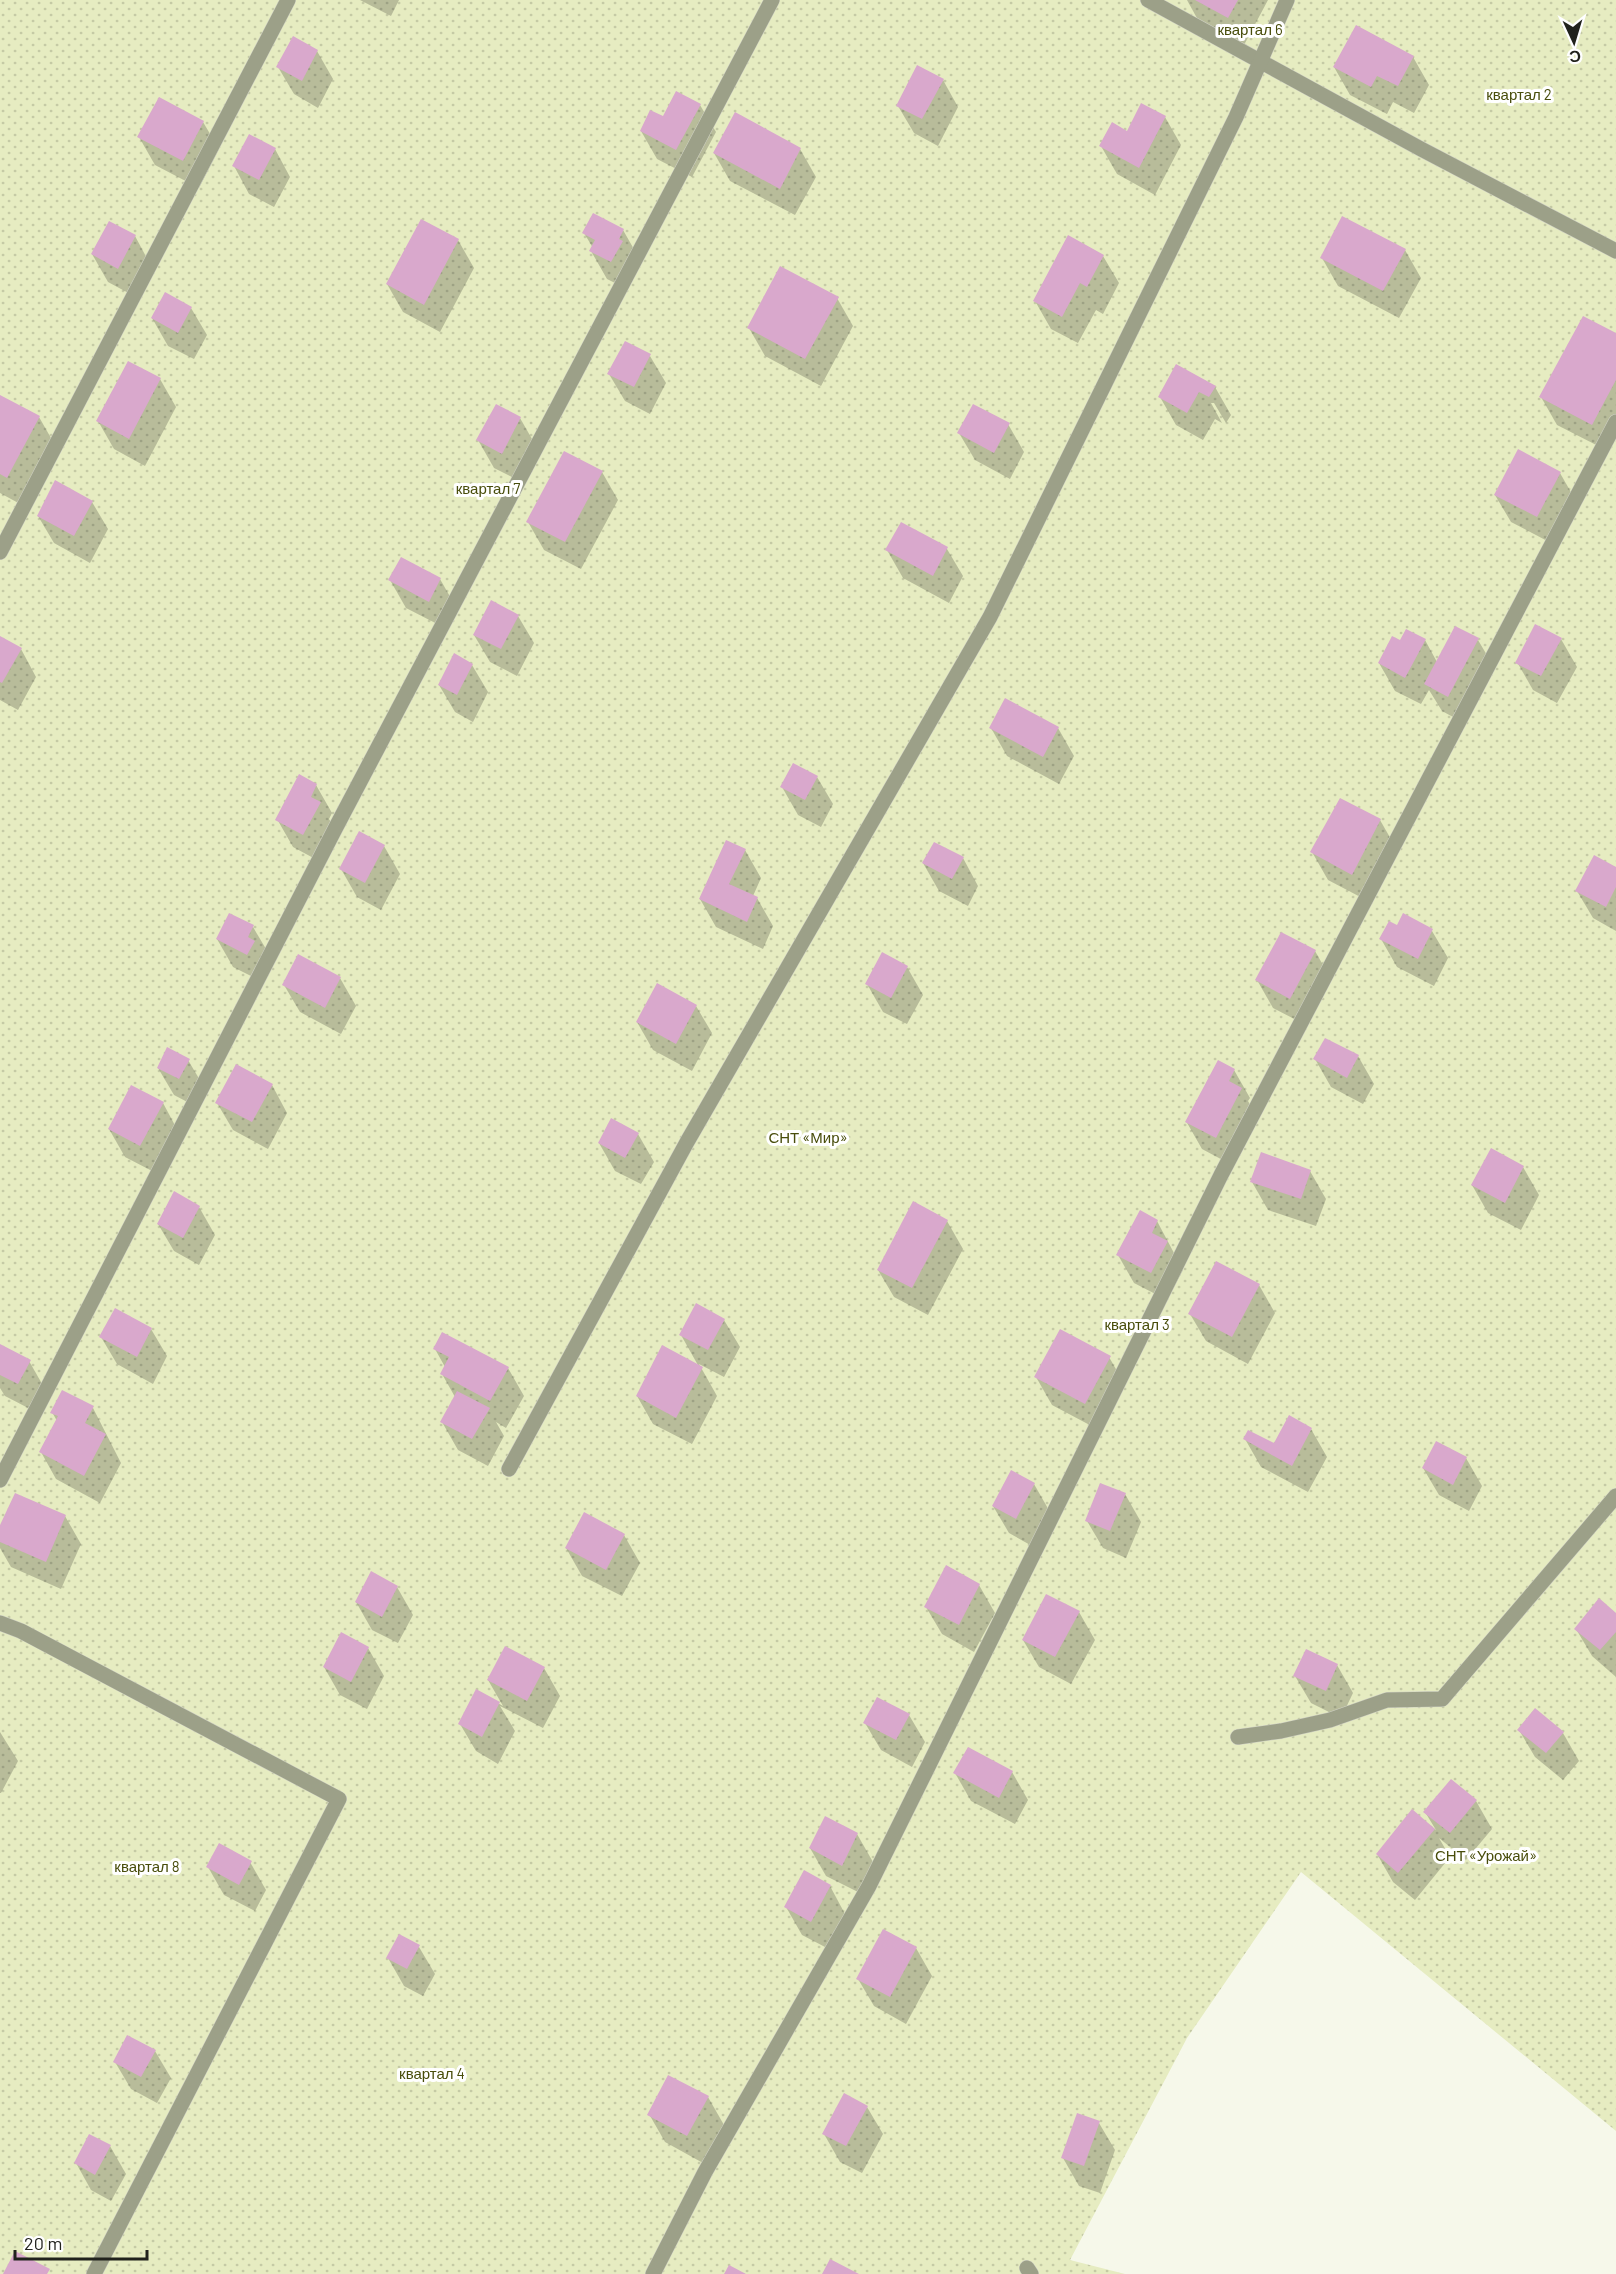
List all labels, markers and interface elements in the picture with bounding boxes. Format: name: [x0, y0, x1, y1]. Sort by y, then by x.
north arrow: [1544, 12, 1604, 72]
park label: квартал 6: [1217, 20, 1283, 38]
text: С: [1568, 48, 1582, 67]
park label: квартал 2: [1486, 85, 1552, 103]
park label: квартал 7: [456, 479, 520, 497]
park label: СНТ «Мир»: [768, 1128, 848, 1146]
park label: квартал 3: [1104, 1315, 1170, 1333]
park label: СНТ «Урожай»: [1435, 1846, 1537, 1864]
park label: квартал 8: [114, 1857, 180, 1875]
park label: квартал 4: [399, 2064, 465, 2082]
scale bar: [15, 2223, 147, 2261]
text: 20 m: [24, 2232, 62, 2254]

